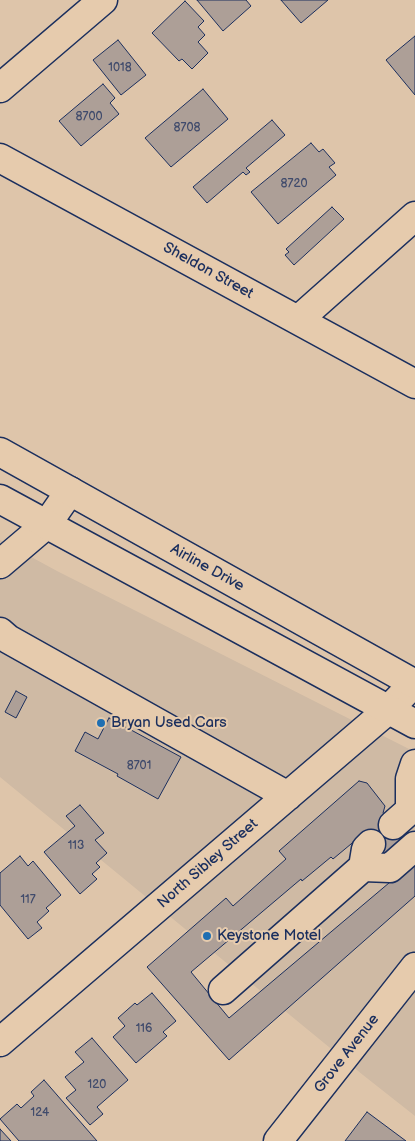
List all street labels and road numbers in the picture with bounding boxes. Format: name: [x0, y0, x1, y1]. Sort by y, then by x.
street label: Sheldon Street: [160, 239, 256, 303]
street label: Airline Drive: [167, 540, 247, 596]
street label: North Sibley Street: [154, 815, 262, 913]
street label: Grove Avenue: [311, 1011, 383, 1097]

